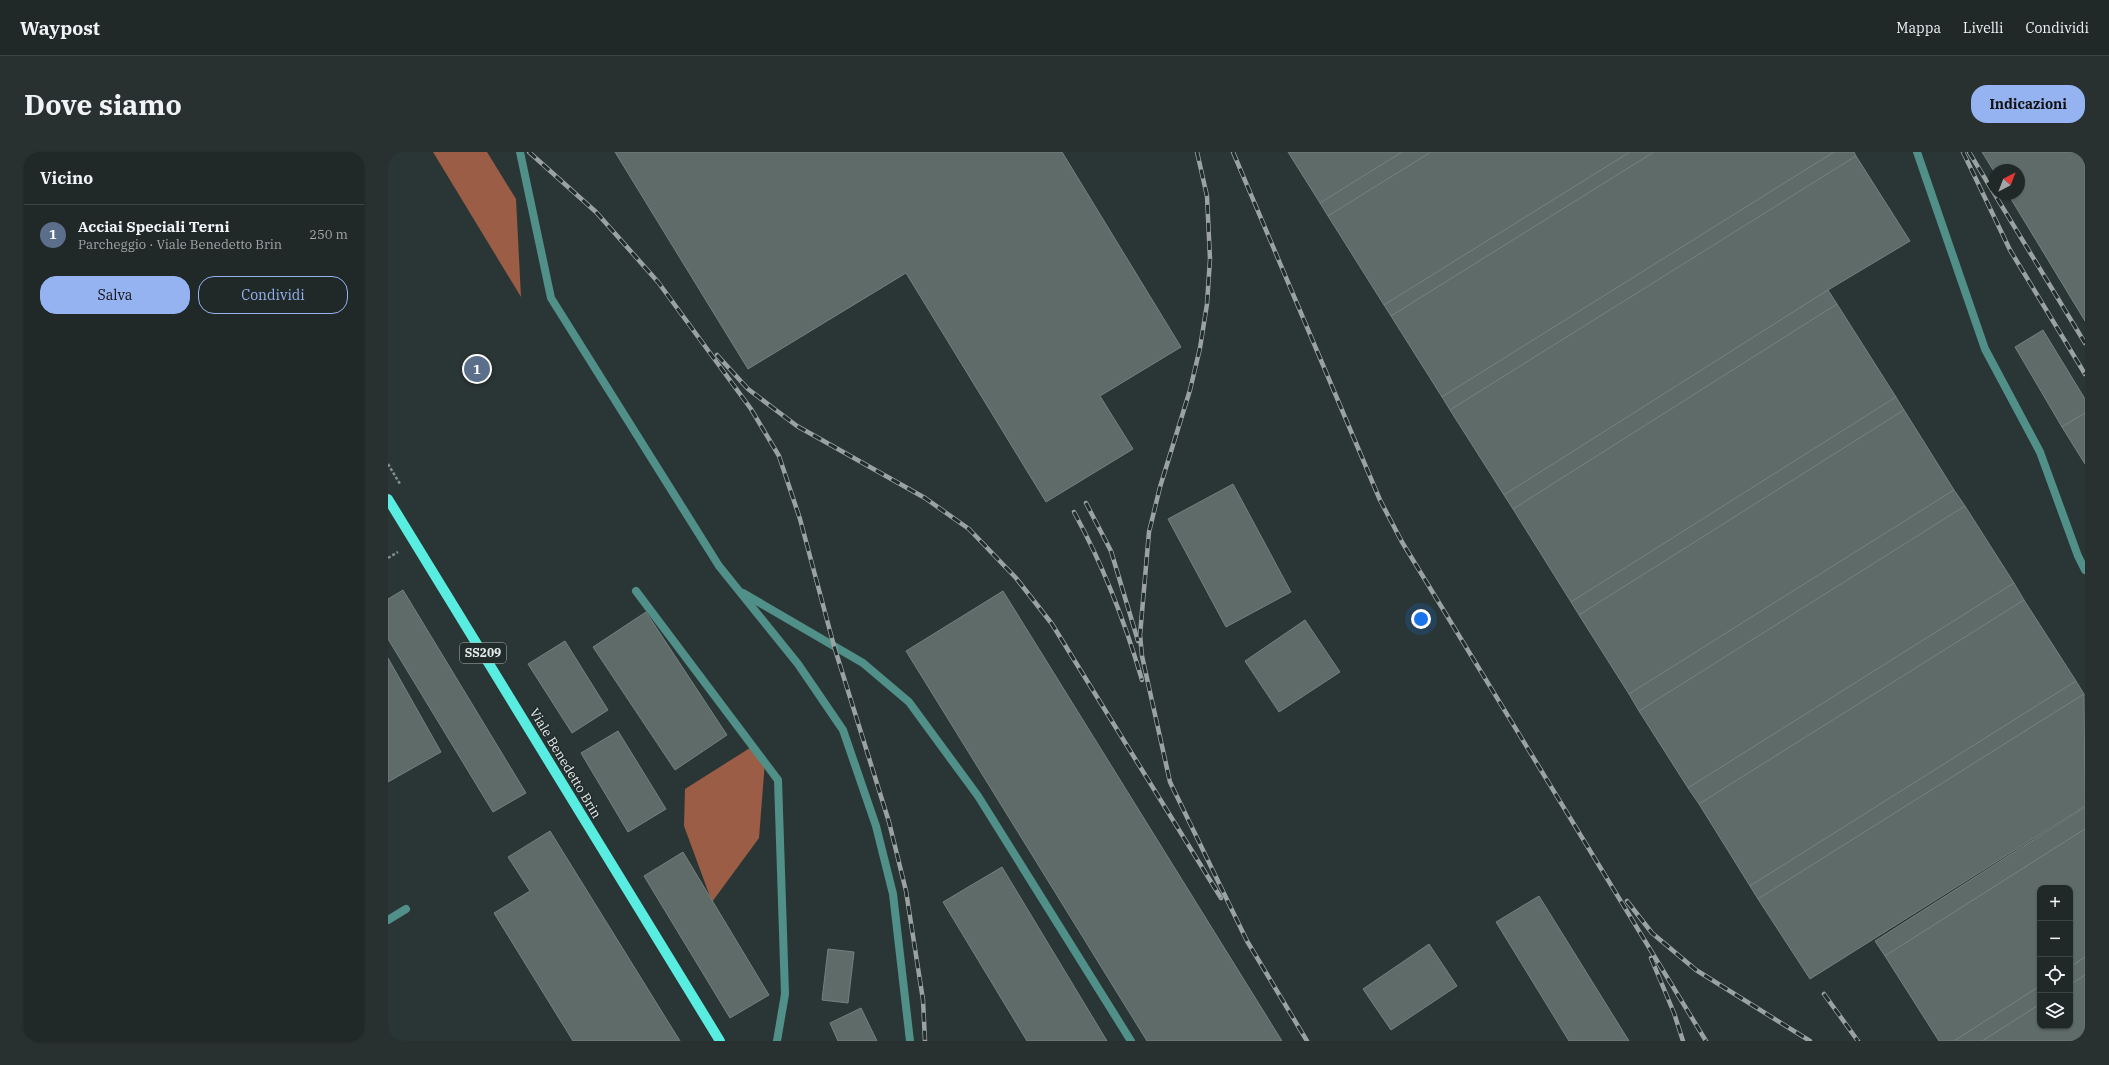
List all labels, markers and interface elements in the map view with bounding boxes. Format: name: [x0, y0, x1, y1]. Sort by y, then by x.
text: Waypost: [20, 16, 100, 40]
text: Mappa: [1896, 19, 1941, 37]
text: Livelli: [1963, 19, 2003, 37]
text: Condividi: [2025, 19, 2089, 37]
button: Indicazioni: [1971, 85, 2085, 123]
text: Dove siamo: [24, 86, 182, 123]
north arrow: [1989, 164, 2025, 200]
text: Vicino: [40, 167, 93, 189]
text: Acciai Speciali Terni: [78, 217, 230, 236]
text: 1: [49, 226, 57, 243]
text: 250 m: [309, 226, 348, 243]
text: Parcheggio · Viale Benedetto Brin: [78, 236, 282, 253]
button: Salva: [40, 276, 190, 314]
button: Condividi: [198, 276, 348, 314]
pin: 1: [464, 354, 490, 384]
your location: [1411, 609, 1431, 629]
road number: SS209: [460, 643, 506, 663]
street label: Viale Benedetto Brin: [526, 705, 605, 821]
map controls: [2037, 885, 2073, 1029]
button: +: [2037, 885, 2073, 921]
button: −: [2037, 921, 2073, 957]
button: locate: [2037, 957, 2073, 993]
button: layers: [2037, 993, 2073, 1029]

